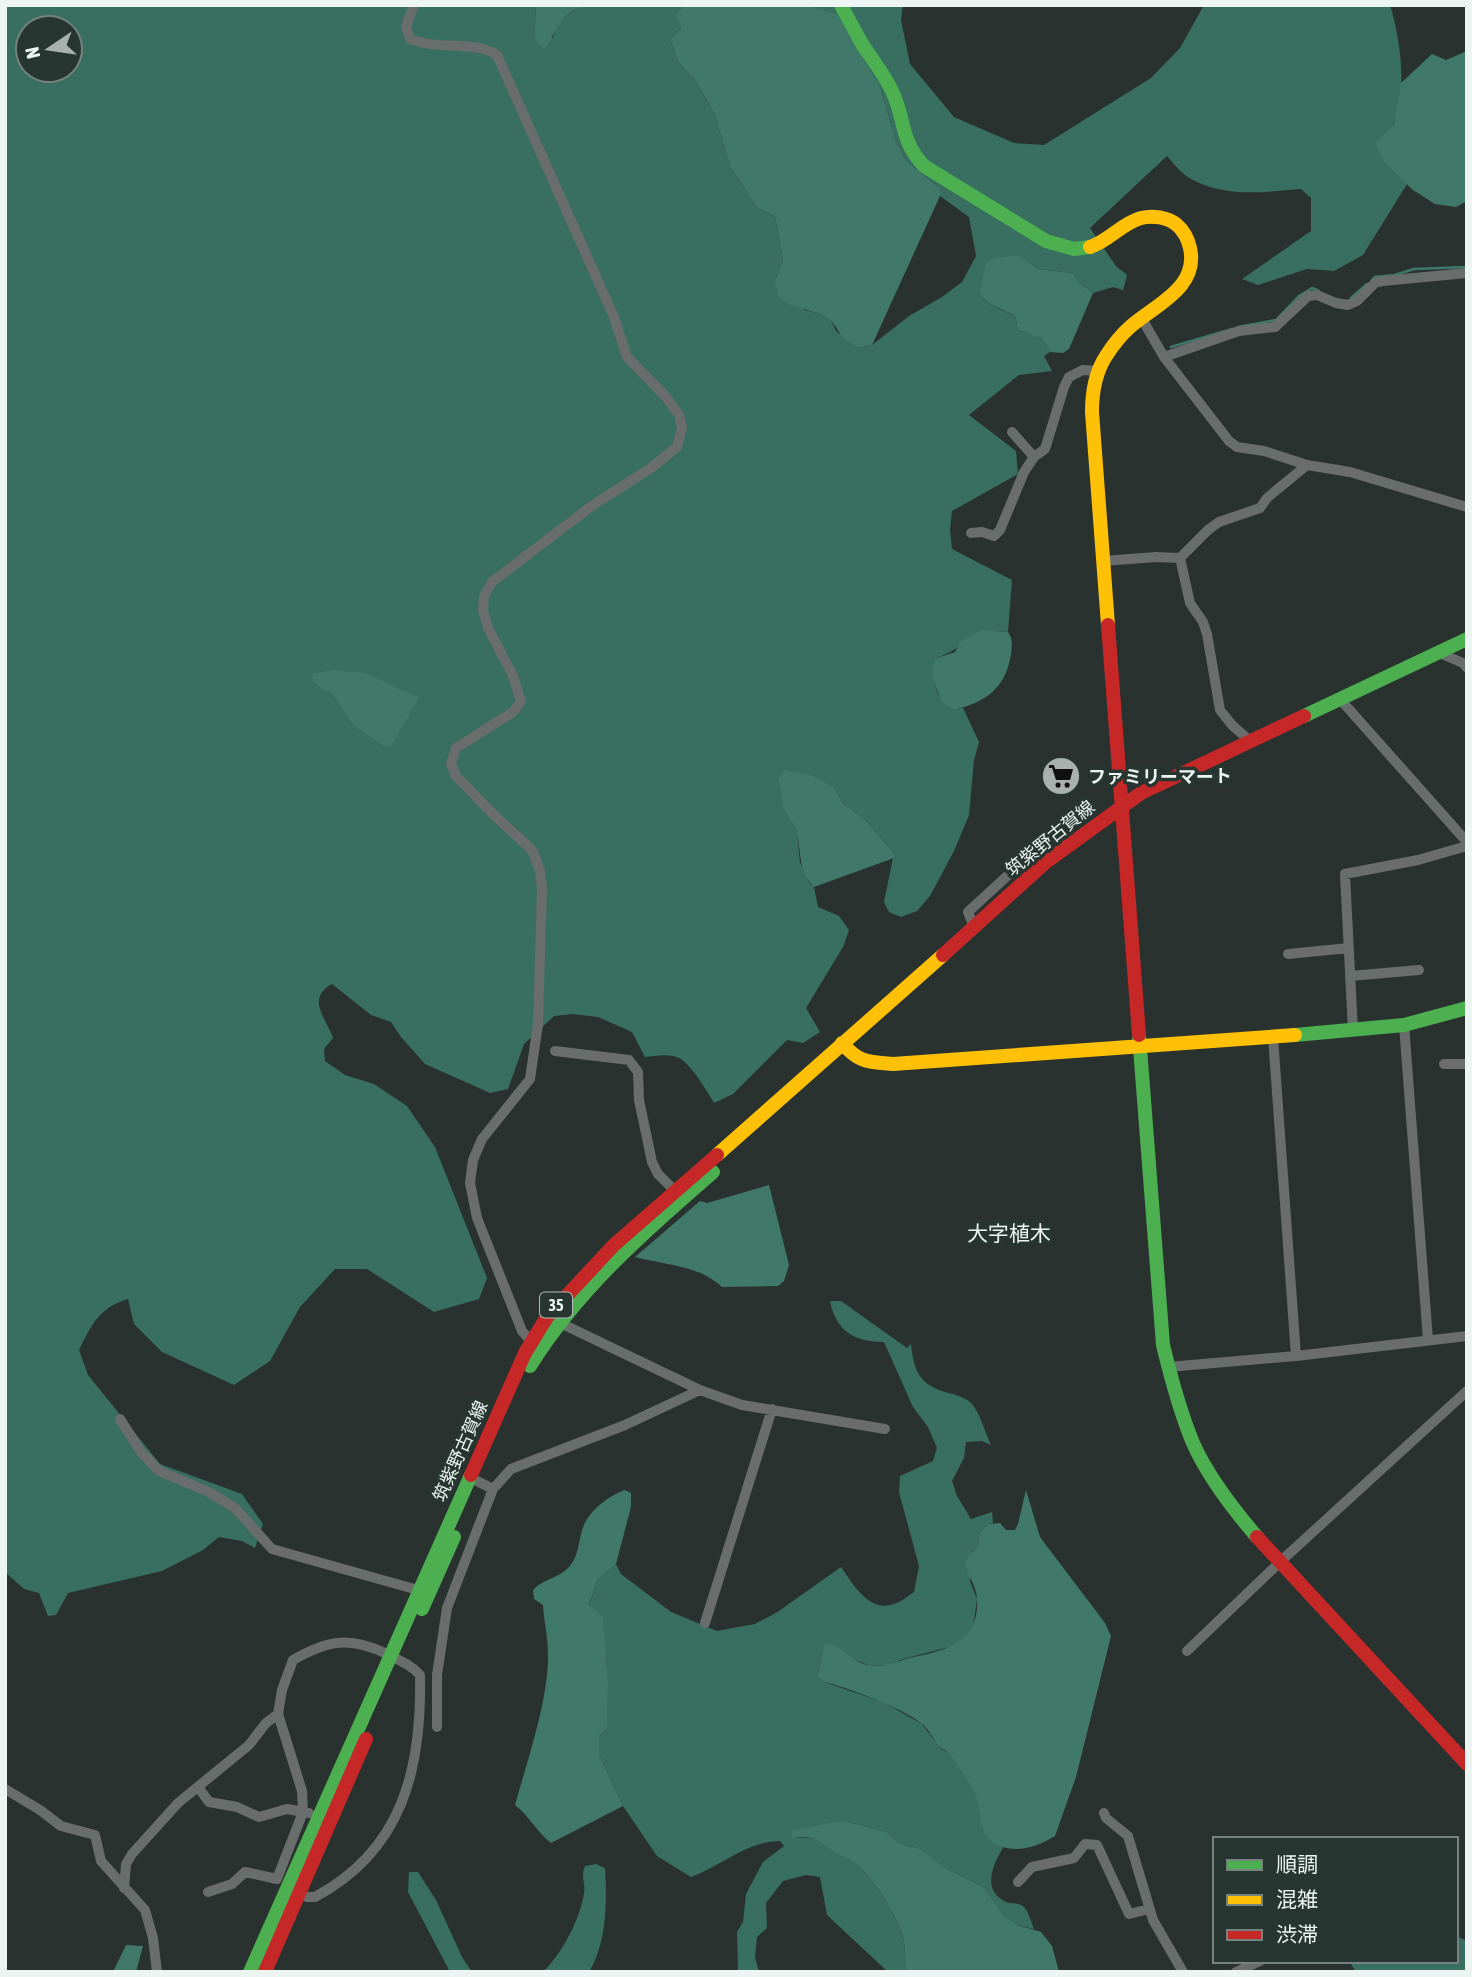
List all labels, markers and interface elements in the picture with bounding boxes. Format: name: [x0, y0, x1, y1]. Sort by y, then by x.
north arrow: [14, 14, 84, 84]
text: N: [20, 45, 44, 61]
supermarket icon: ファミリーマート: [1040, 755, 1082, 797]
place label: ファミリーマート: [1088, 766, 1232, 787]
street label: 筑紫野古賀線: [1001, 796, 1099, 880]
district label: 大字植木: [967, 1221, 1051, 1245]
road number: 35: [540, 1292, 572, 1317]
street label: 筑紫野古賀線: [428, 1397, 492, 1505]
legend: [1213, 1837, 1458, 1963]
text: 順調: [1276, 1852, 1318, 1876]
text: 混雑: [1276, 1887, 1318, 1911]
text: 渋滞: [1276, 1922, 1318, 1946]

